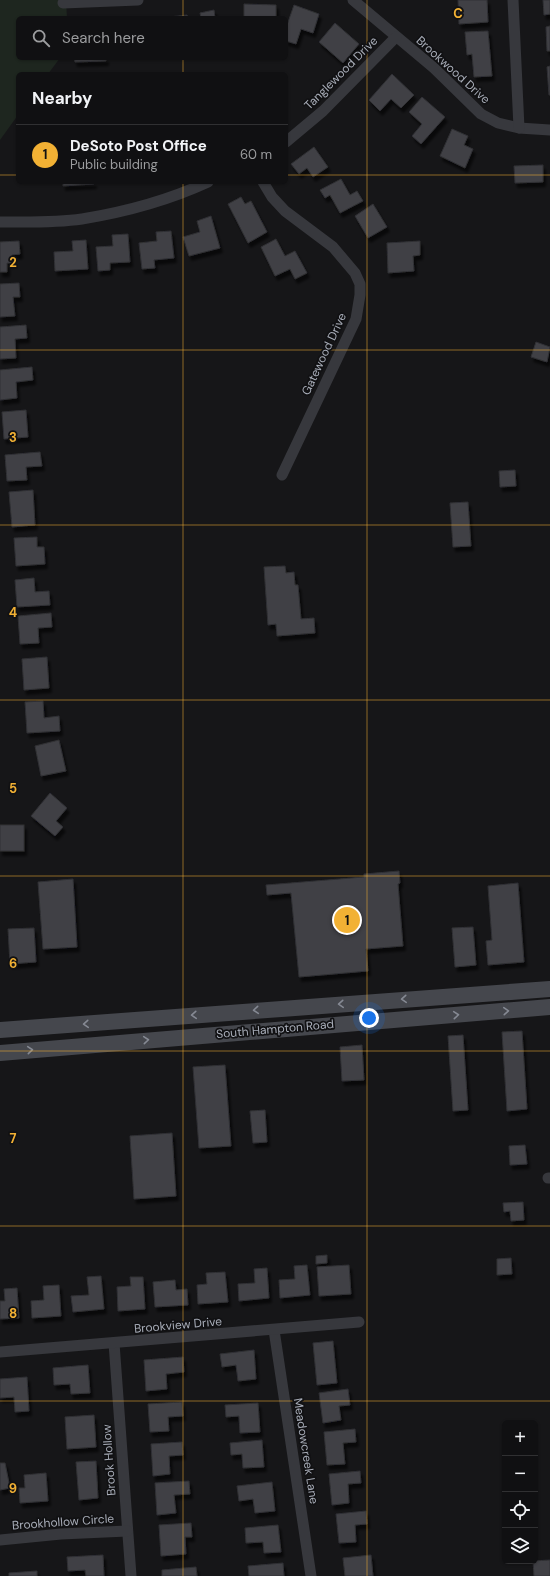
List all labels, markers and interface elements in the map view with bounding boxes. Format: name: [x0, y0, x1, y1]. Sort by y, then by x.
text: C: [453, 5, 463, 22]
search box: [16, 16, 288, 60]
icon: search: [30, 27, 52, 49]
text: Search here: [62, 28, 145, 48]
street label: Tanglewood Drive: [301, 33, 381, 113]
street label: Brookwood Drive: [413, 33, 493, 108]
text: Nearby: [32, 87, 92, 109]
text: DeSoto Post Office: [70, 136, 207, 156]
text: 1: [43, 146, 47, 163]
text: 60 m: [240, 146, 272, 163]
text: Public building: [70, 156, 158, 173]
text: 2: [9, 254, 17, 271]
street label: Gatewood Drive: [298, 310, 350, 398]
text: 3: [9, 429, 17, 446]
text: 4: [9, 604, 17, 621]
text: 5: [9, 780, 17, 797]
pin: 1: [334, 905, 360, 935]
text: 6: [9, 955, 17, 972]
one-way arrow: [401, 995, 407, 1004]
one-way arrow: [338, 999, 344, 1008]
one-way arrow: [253, 1006, 259, 1015]
one-way arrow: [503, 1006, 509, 1015]
your location: [359, 1008, 379, 1028]
one-way arrow: [452, 1010, 459, 1019]
one-way arrow: [190, 1011, 197, 1020]
street label: South Hampton Road: [215, 1016, 335, 1042]
one-way arrow: [83, 1019, 89, 1028]
one-way arrow: [143, 1036, 149, 1045]
one-way arrow: [27, 1046, 33, 1055]
text: 7: [10, 1130, 17, 1147]
text: 8: [9, 1305, 17, 1322]
street label: Brookview Drive: [133, 1313, 223, 1337]
street label: Meadowcreek Lane: [290, 1397, 322, 1505]
map controls: [502, 1420, 538, 1564]
button: +: [502, 1420, 538, 1456]
street label: Brook Hollow: [99, 1424, 119, 1496]
button: −: [502, 1456, 538, 1492]
text: 9: [9, 1480, 17, 1497]
button: locate: [502, 1492, 538, 1528]
street label: Brookhollow Circle: [11, 1510, 115, 1534]
button: layers: [502, 1528, 538, 1564]

